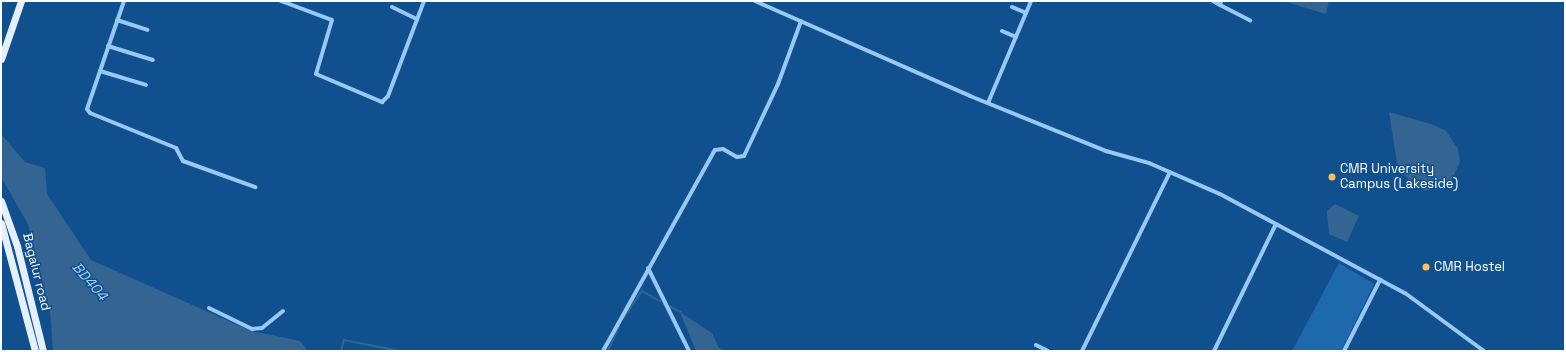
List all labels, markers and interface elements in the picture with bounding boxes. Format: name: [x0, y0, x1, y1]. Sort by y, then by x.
place label: CMR University Campus (Lakeside): [1340, 162, 1458, 193]
marker: CMR University Campus (Lakeside): [1327, 172, 1337, 182]
street label: Bagalur road: [19, 232, 53, 312]
water label: BD404: [69, 259, 111, 303]
place label: CMR Hostel: [1434, 259, 1505, 275]
marker: CMR Hostel: [1421, 262, 1431, 272]

